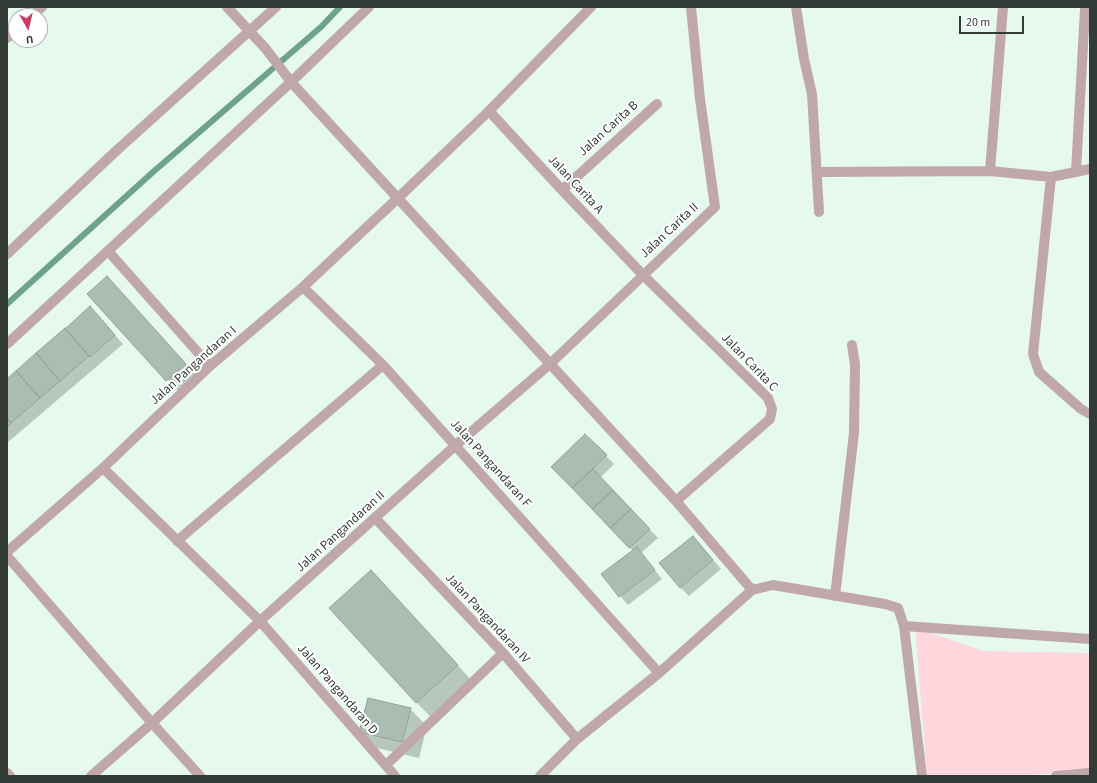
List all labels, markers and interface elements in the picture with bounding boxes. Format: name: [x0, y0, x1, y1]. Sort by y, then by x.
north arrow: [8, 8, 48, 48]
scale bar: [961, 8, 1026, 34]
text: 20 m: [966, 14, 990, 31]
text: U: [25, 31, 34, 47]
street label: Jalan Carita B: [576, 98, 642, 160]
street label: Jalan Carita A: [544, 152, 606, 218]
street label: Jalan Carita II: [638, 200, 702, 262]
street label: Jalan Pangandaran I: [148, 323, 240, 409]
street label: Jalan Carita C: [717, 331, 781, 395]
street label: Jalan Pangandaran F: [446, 417, 534, 511]
street label: Jalan Pangandaran II: [293, 488, 389, 576]
street label: Jalan Pangandaran IV: [441, 571, 533, 667]
street label: Jalan Pangandaran D: [293, 641, 381, 739]

